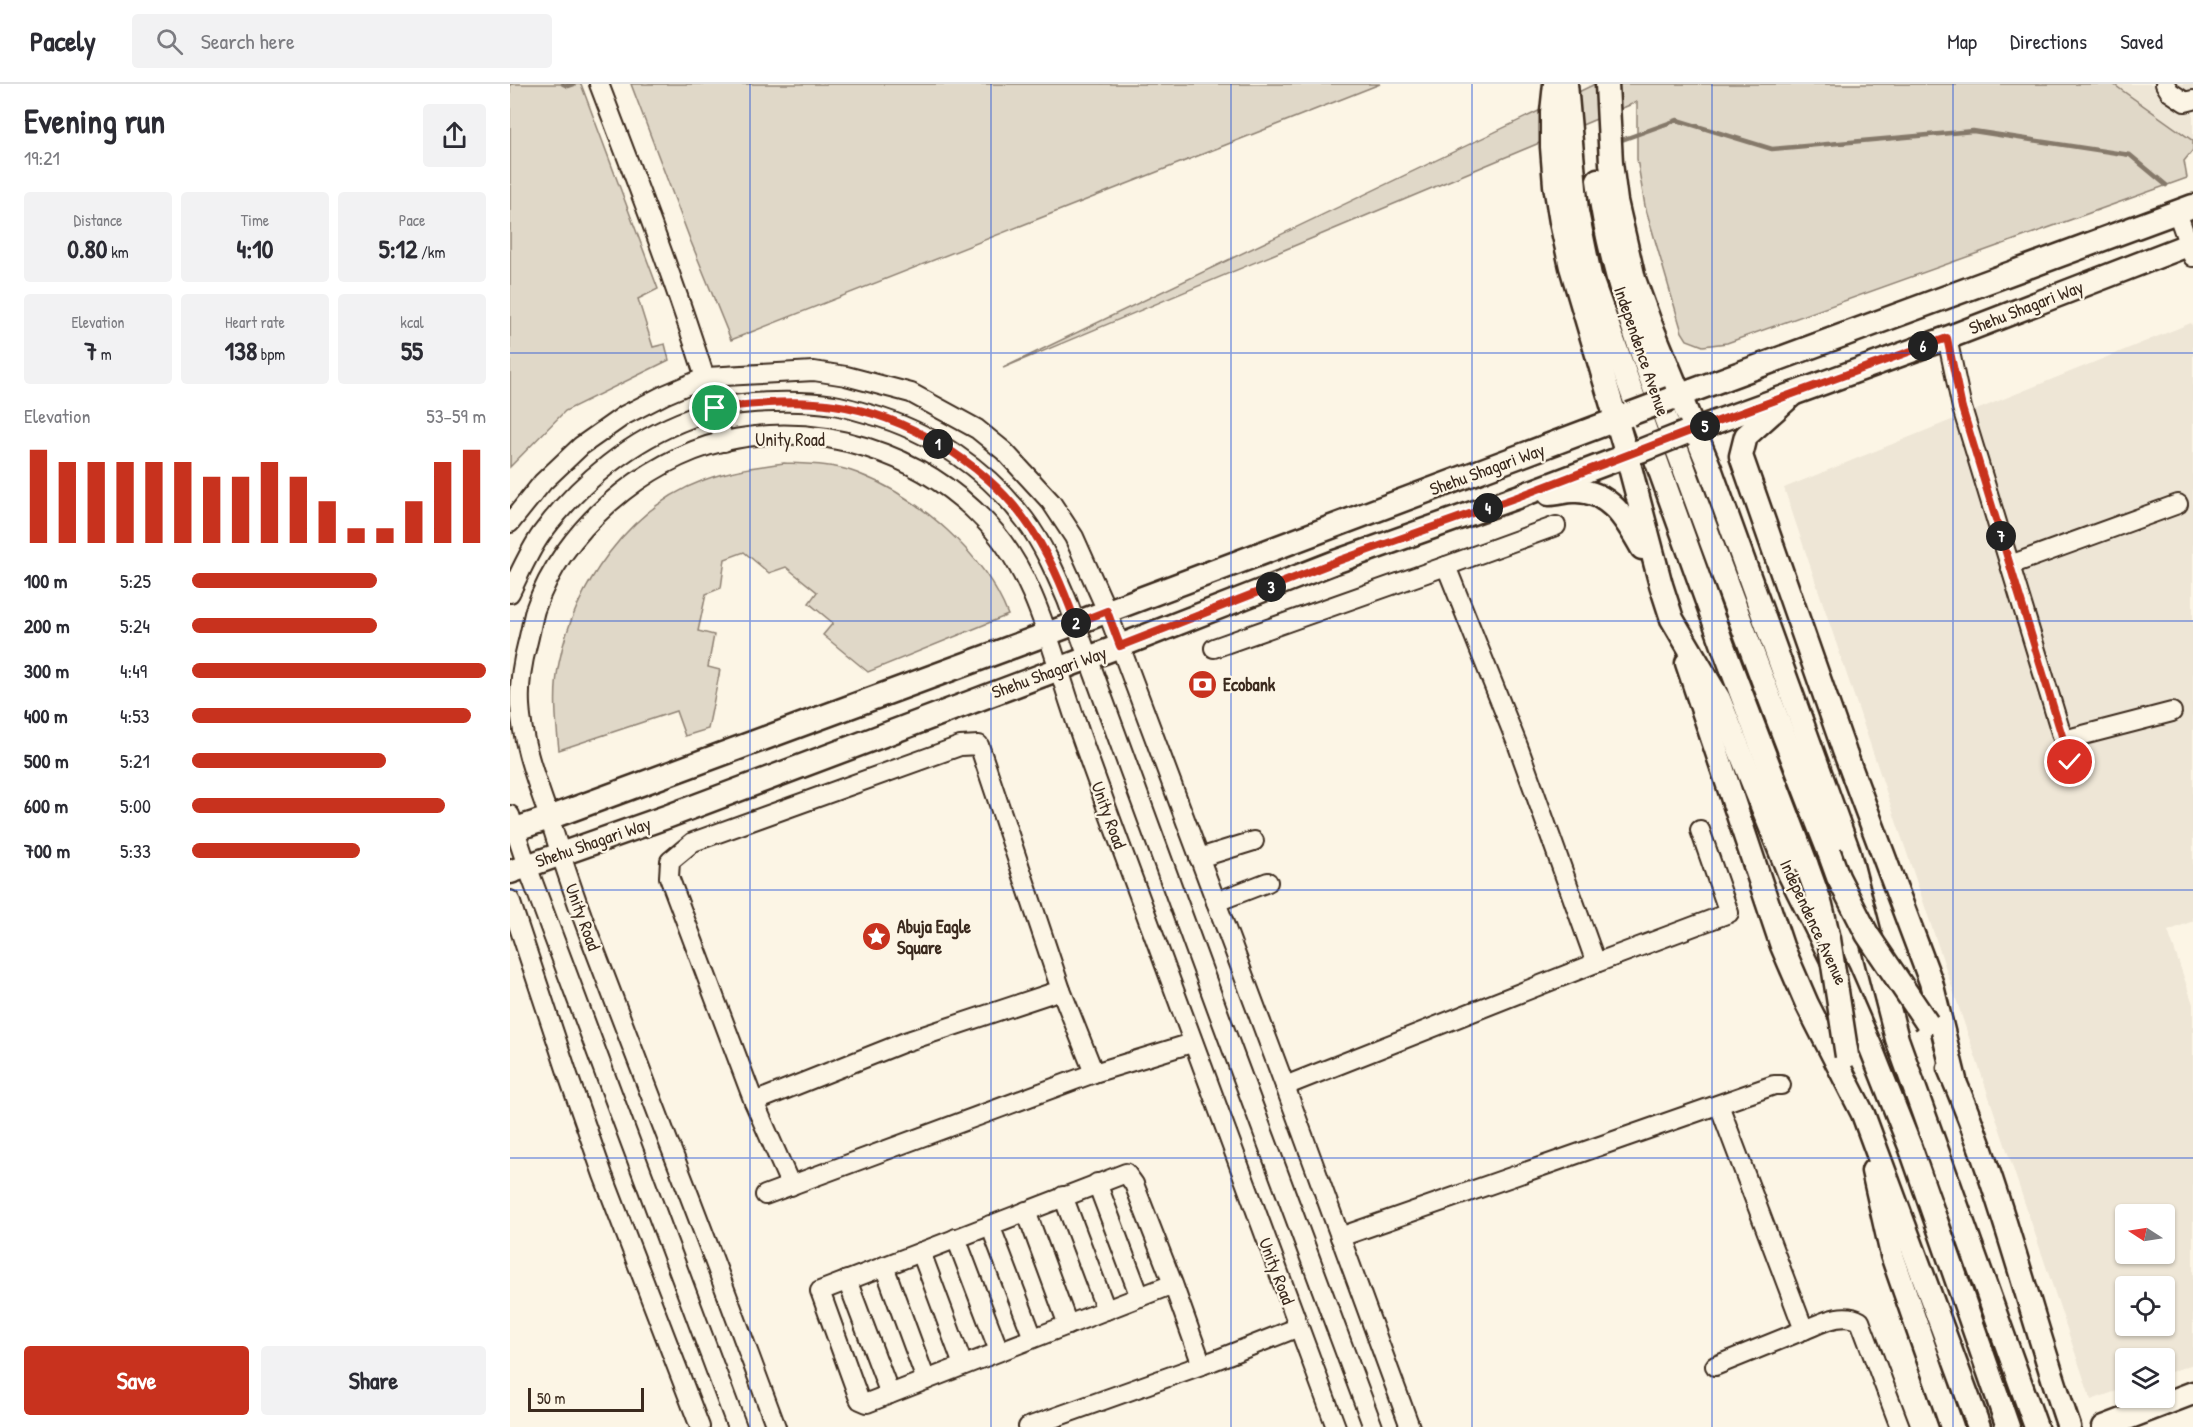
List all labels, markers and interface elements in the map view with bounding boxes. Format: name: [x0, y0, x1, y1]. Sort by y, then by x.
search box: [132, 14, 552, 68]
text: Pacely: [30, 22, 96, 60]
icon: search: [153, 25, 186, 58]
text: Search here: [201, 26, 295, 56]
text: Map: [1947, 27, 1977, 56]
text: Directions: [2010, 27, 2087, 56]
text: Saved: [2120, 27, 2163, 56]
text: Evening run: [24, 99, 165, 143]
button: share: [423, 104, 486, 167]
text: 19:21: [24, 144, 60, 171]
text: Distance: [74, 209, 122, 231]
text: Time: [241, 209, 269, 231]
text: Pace: [399, 209, 425, 231]
text: 0.80: [67, 231, 107, 266]
text: 4:10: [237, 231, 273, 266]
text: 5:12: [379, 231, 417, 266]
text: km: [107, 241, 129, 263]
text: /km: [417, 241, 445, 263]
street label: Shehu Shagari Way: [1965, 274, 2087, 340]
street label: Independence Avenue: [1608, 283, 1676, 419]
text: Elevation: [71, 311, 125, 333]
text: Heart rate: [225, 311, 285, 333]
text: kcal: [400, 311, 424, 333]
pin: 6: [1908, 331, 1938, 361]
text: 7: [84, 333, 97, 368]
text: 138: [225, 333, 257, 368]
text: 55: [401, 333, 423, 368]
text: 6: [1920, 335, 1926, 357]
text: m: [97, 343, 112, 365]
text: bpm: [257, 343, 285, 365]
pin: [689, 382, 740, 433]
icon: arrive: [698, 391, 731, 424]
text: Elevation: [24, 402, 90, 429]
text: 53–59 m: [426, 402, 486, 429]
pin: 5: [1690, 411, 1720, 441]
text: 5: [1702, 415, 1708, 437]
street label: Unity Road: [755, 427, 825, 452]
pin: 1: [923, 429, 953, 459]
text: 1: [935, 433, 941, 455]
street label: Shehu Shagari Way: [1426, 436, 1548, 501]
pin: 4: [1473, 493, 1503, 523]
text: 4: [1485, 497, 1491, 519]
pin: 7: [1986, 521, 2016, 551]
text: 7: [1997, 525, 2005, 547]
text: 100 m: [24, 567, 67, 594]
text: 5:25: [120, 567, 151, 594]
pin: 3: [1256, 572, 1286, 602]
text: 3: [1267, 576, 1275, 598]
pin: 2: [1061, 608, 1091, 638]
text: 200 m: [24, 612, 69, 639]
text: 5:24: [120, 612, 150, 639]
text: 2: [1072, 612, 1080, 634]
street label: Shehu Shagari Way: [988, 639, 1110, 704]
text: 300 m: [24, 657, 69, 684]
text: 4:49: [120, 657, 147, 684]
bank icon: Ecobank: [1186, 668, 1218, 700]
place label: Ecobank: [1223, 672, 1276, 697]
text: 400 m: [24, 702, 68, 729]
text: 4:53: [120, 702, 150, 729]
pin: [2044, 736, 2095, 787]
icon: check: [2053, 745, 2086, 778]
text: 500 m: [24, 747, 69, 774]
text: 5:21: [120, 747, 150, 774]
street label: Unity Road: [1085, 778, 1133, 852]
text: 600 m: [24, 792, 68, 819]
text: 5:00: [120, 792, 151, 819]
street label: Shehu Shagari Way: [532, 810, 654, 873]
text: 700 m: [24, 837, 70, 864]
text: 5:33: [120, 837, 151, 864]
street label: Independence Avenue: [1774, 855, 1854, 989]
street label: Unity Road: [559, 880, 607, 954]
place label: Abuja Eagle Square: [897, 914, 972, 961]
place icon: Abuja Eagle Square: [860, 920, 892, 952]
north arrow: [2115, 1204, 2175, 1264]
map controls: [2115, 1204, 2175, 1408]
street label: Unity Road: [1253, 1234, 1301, 1308]
button: locate: [2115, 1276, 2175, 1336]
button: Save: [24, 1346, 249, 1415]
button: Share: [261, 1346, 486, 1415]
button: layers: [2115, 1348, 2175, 1408]
scale bar: [528, 1385, 644, 1412]
text: 50 m: [537, 1387, 566, 1409]

